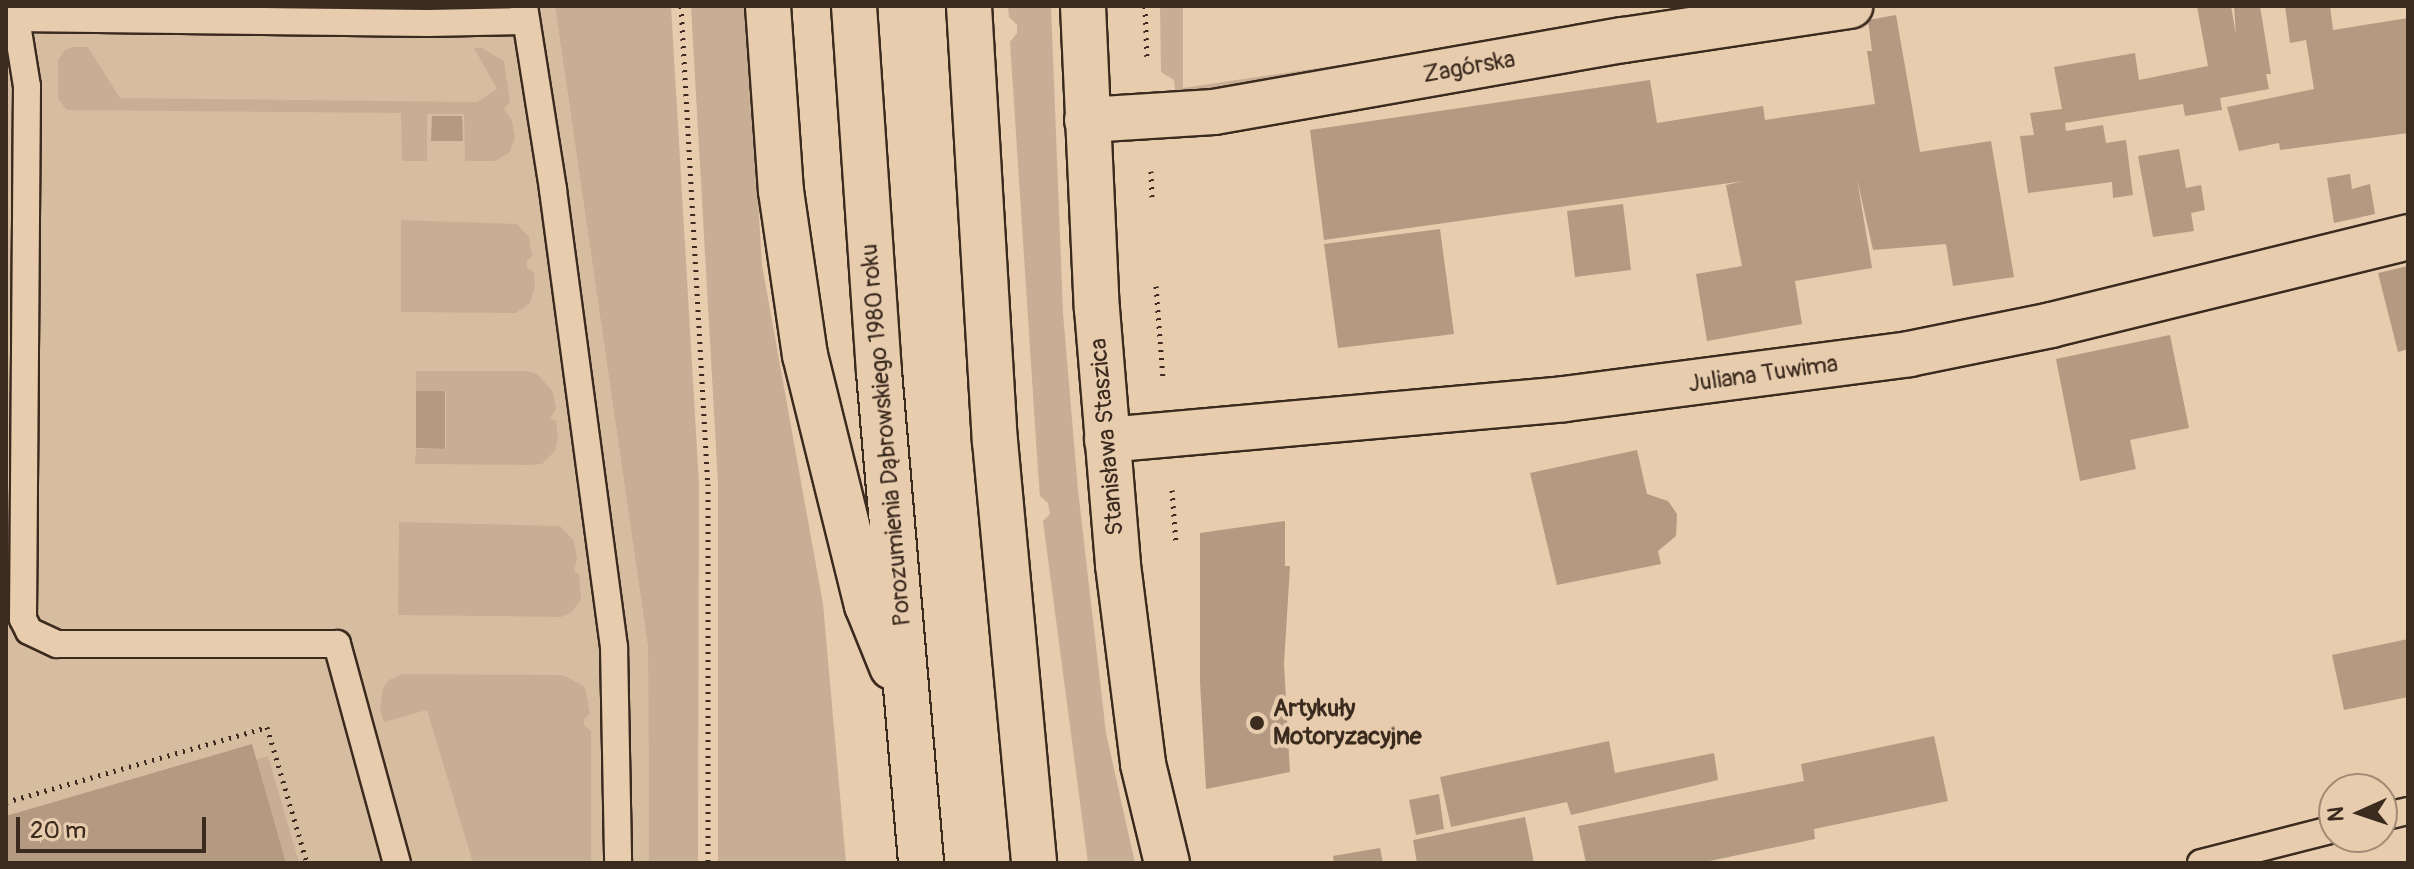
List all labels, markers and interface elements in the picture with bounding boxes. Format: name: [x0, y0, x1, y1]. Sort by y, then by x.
street label: Zagórska: [1421, 45, 1517, 89]
street label: Porozumienia Dąbrowskiego 1980 roku: [855, 243, 917, 627]
street label: Stanisława Staszica: [1084, 337, 1130, 537]
street label: Juliana Tuwima: [1686, 349, 1840, 399]
place label: Artykuły Motoryzacyjne: [1273, 695, 1422, 751]
marker: Artykuły Motoryzacyjne: [1248, 714, 1266, 732]
north arrow: [2318, 773, 2398, 853]
scale bar: [20, 801, 210, 851]
text: N: [2322, 806, 2350, 822]
text: 20 m: [30, 816, 86, 845]

